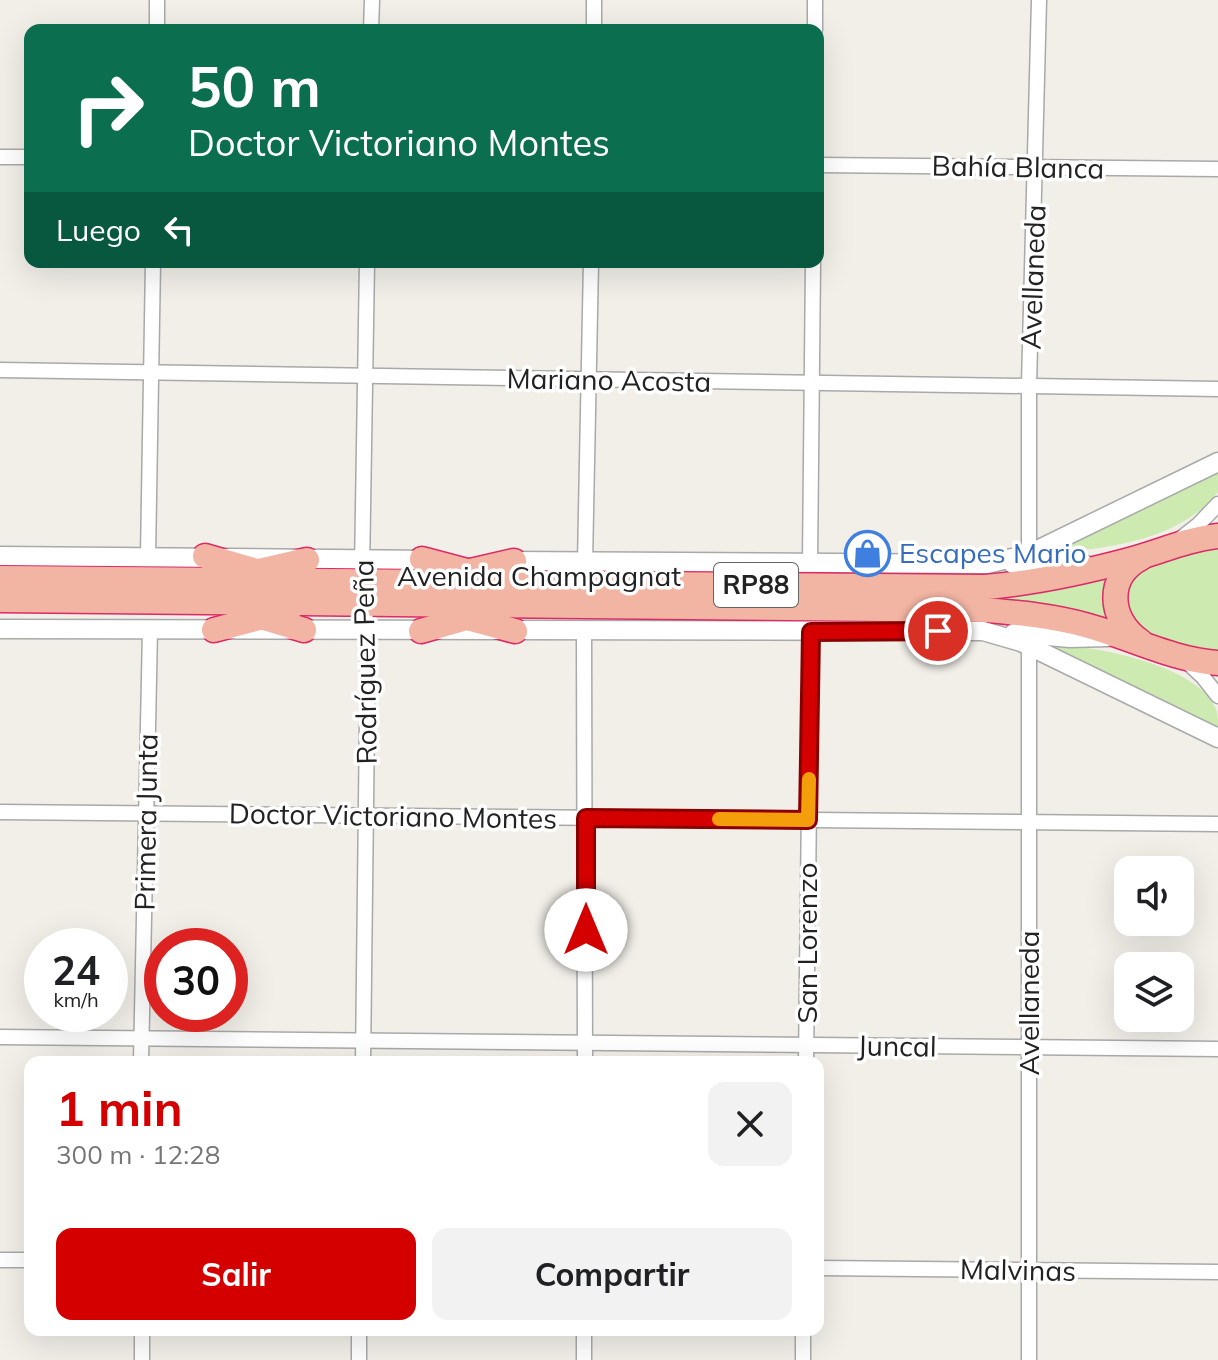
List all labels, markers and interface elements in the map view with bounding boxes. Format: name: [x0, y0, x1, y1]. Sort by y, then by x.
text: 50 m: [188, 51, 321, 121]
icon: right: [56, 56, 160, 160]
text: Doctor Victoriano Montes: [188, 120, 610, 165]
street label: Bahía Blanca: [931, 147, 1105, 186]
street label: Avellaneda: [1012, 204, 1053, 350]
icon: left: [157, 208, 201, 252]
text: Luego: [56, 211, 141, 249]
street label: Mariano Acosta: [506, 360, 712, 399]
shop icon: Escapes Mario: [844, 529, 892, 577]
place label: Escapes Mario: [899, 535, 1087, 570]
street label: Avenida Champagnat: [397, 558, 681, 593]
street label: Rodríguez Peña: [345, 559, 384, 765]
road number: RP88: [714, 563, 798, 607]
pin: [904, 597, 972, 665]
icon: arrive: [916, 609, 960, 653]
street label: Primera Junta: [126, 733, 165, 911]
street label: Doctor Victoriano Montes: [229, 795, 557, 836]
map controls: [1114, 856, 1194, 1032]
button: sound: [1114, 856, 1194, 936]
street label: San Lorenzo: [789, 863, 824, 1023]
position arrow: [544, 888, 628, 972]
speed limit sign: 30: [144, 928, 248, 1032]
street label: Avellaneda: [1011, 930, 1046, 1076]
text: 24: [52, 945, 100, 995]
button: layers: [1114, 952, 1194, 1032]
text: km/h: [53, 987, 99, 1012]
street label: Juncal: [857, 1027, 937, 1064]
text: 1 min: [56, 1078, 183, 1138]
button: close: [708, 1082, 792, 1166]
text: 300 m · 12:28: [56, 1138, 220, 1171]
button: Salir: [56, 1228, 416, 1320]
button: Compartir: [432, 1228, 792, 1320]
street label: Malvinas: [960, 1251, 1076, 1288]

